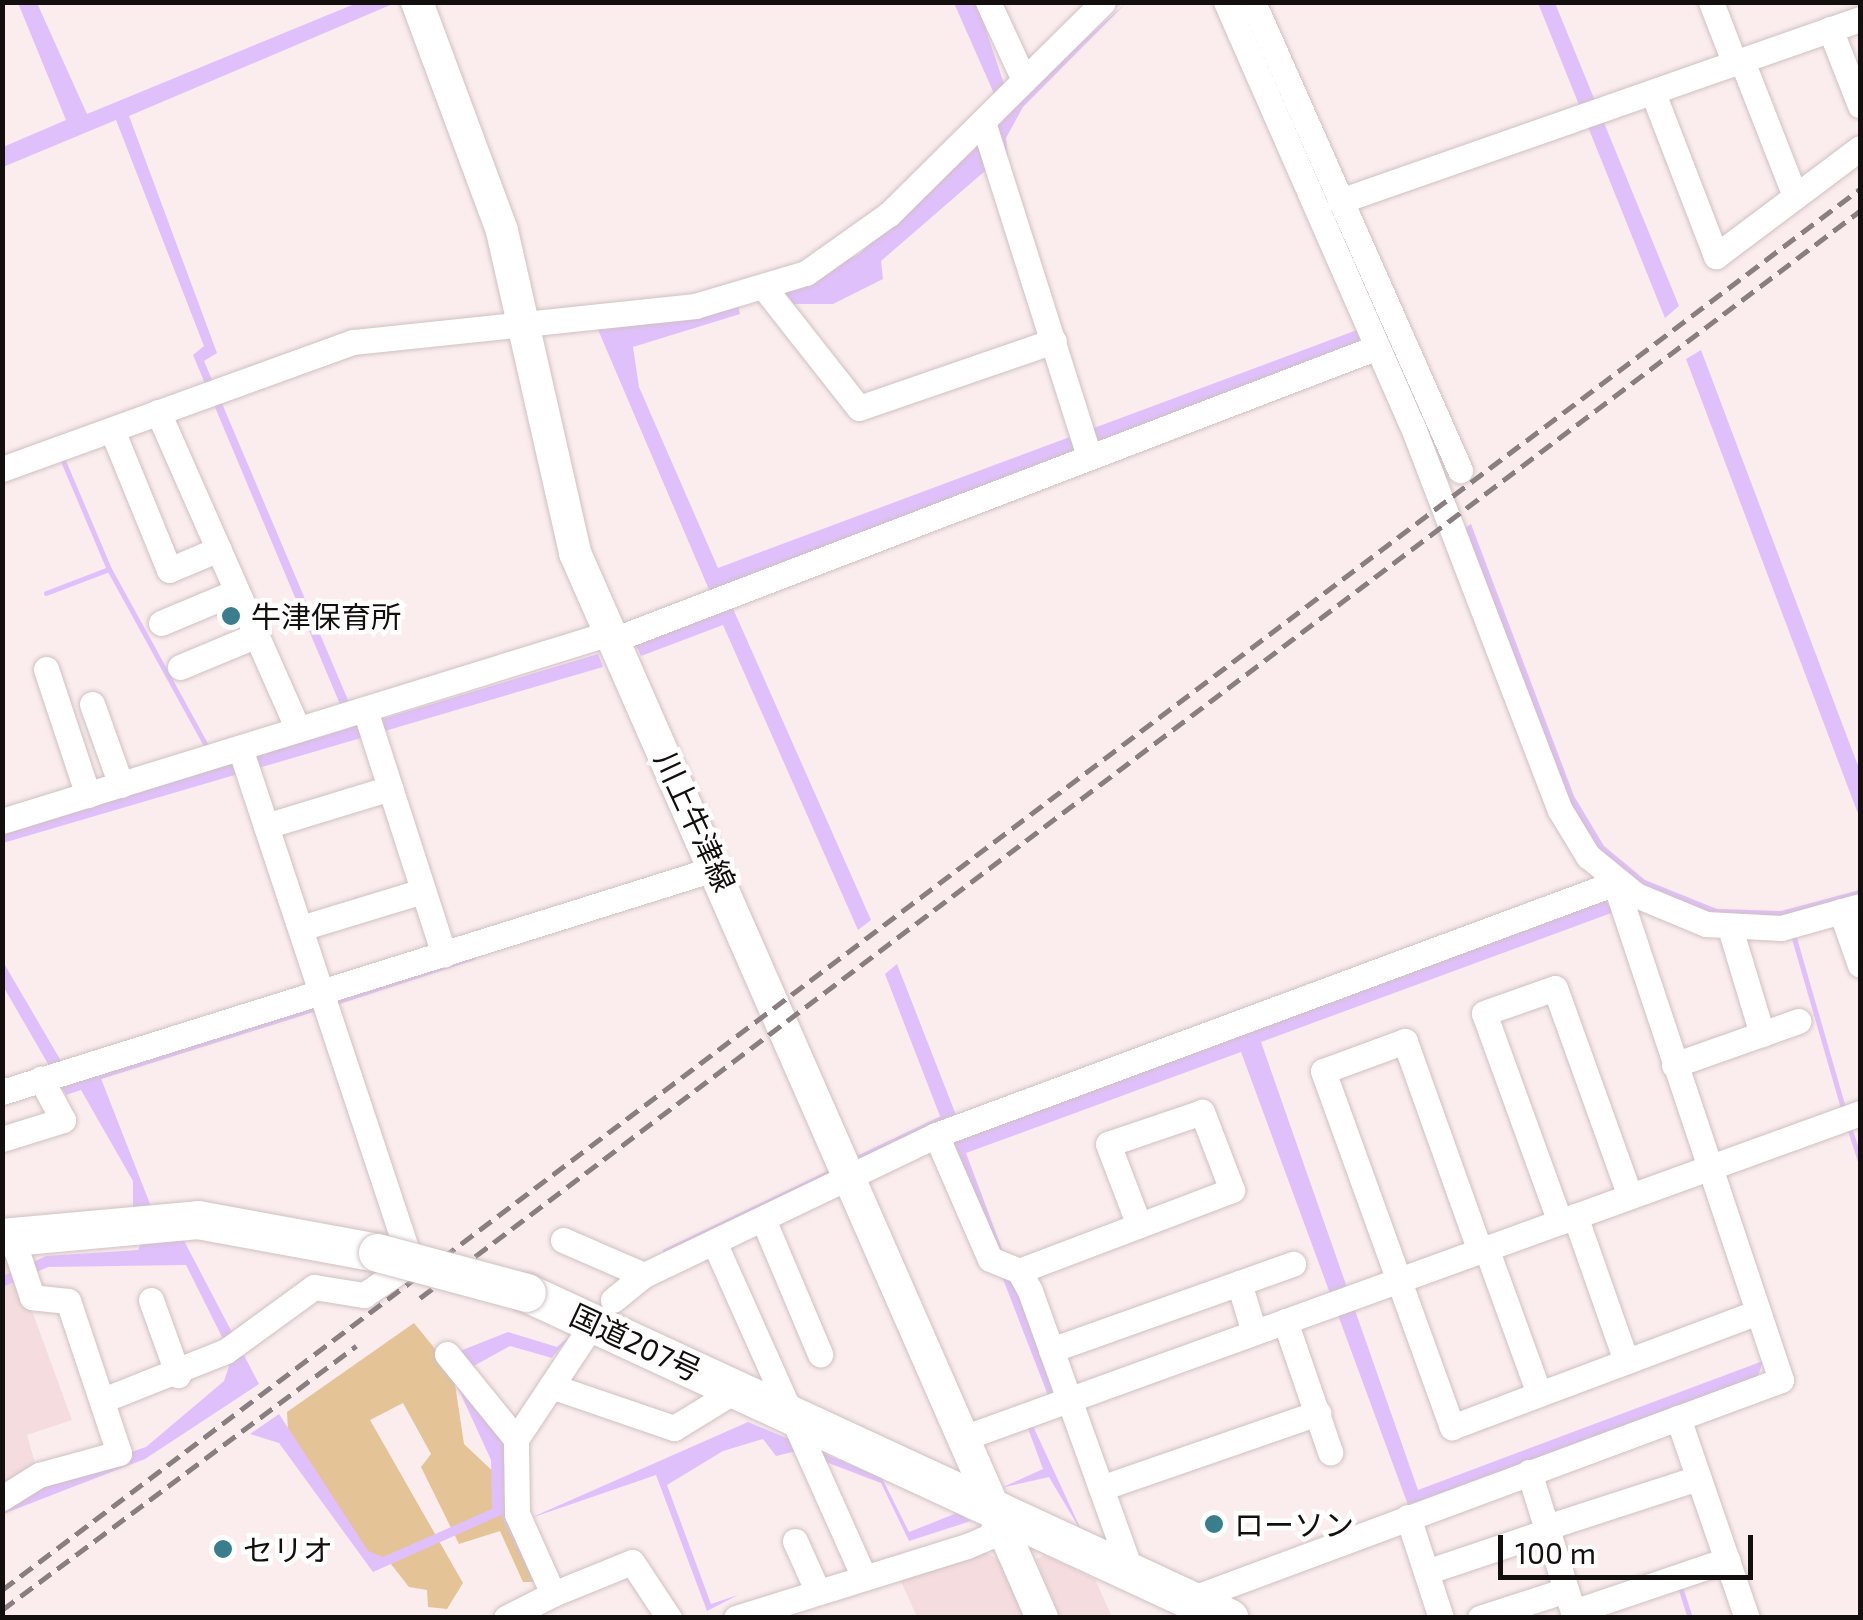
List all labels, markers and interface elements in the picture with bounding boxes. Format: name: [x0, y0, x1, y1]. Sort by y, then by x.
place label: 牛津保育所: [251, 598, 401, 634]
marker: 牛津保育所: [220, 605, 242, 627]
street label: 川上牛津線: [648, 745, 744, 897]
street label: 国道207号: [565, 1296, 707, 1388]
place label: ローソン: [1234, 1506, 1354, 1542]
marker: ローソン: [1203, 1513, 1225, 1535]
scale bar: [1503, 1515, 1758, 1577]
place label: セリオ: [243, 1531, 333, 1567]
text: 100 m: [1515, 1534, 1596, 1570]
marker: セリオ: [212, 1538, 234, 1560]

